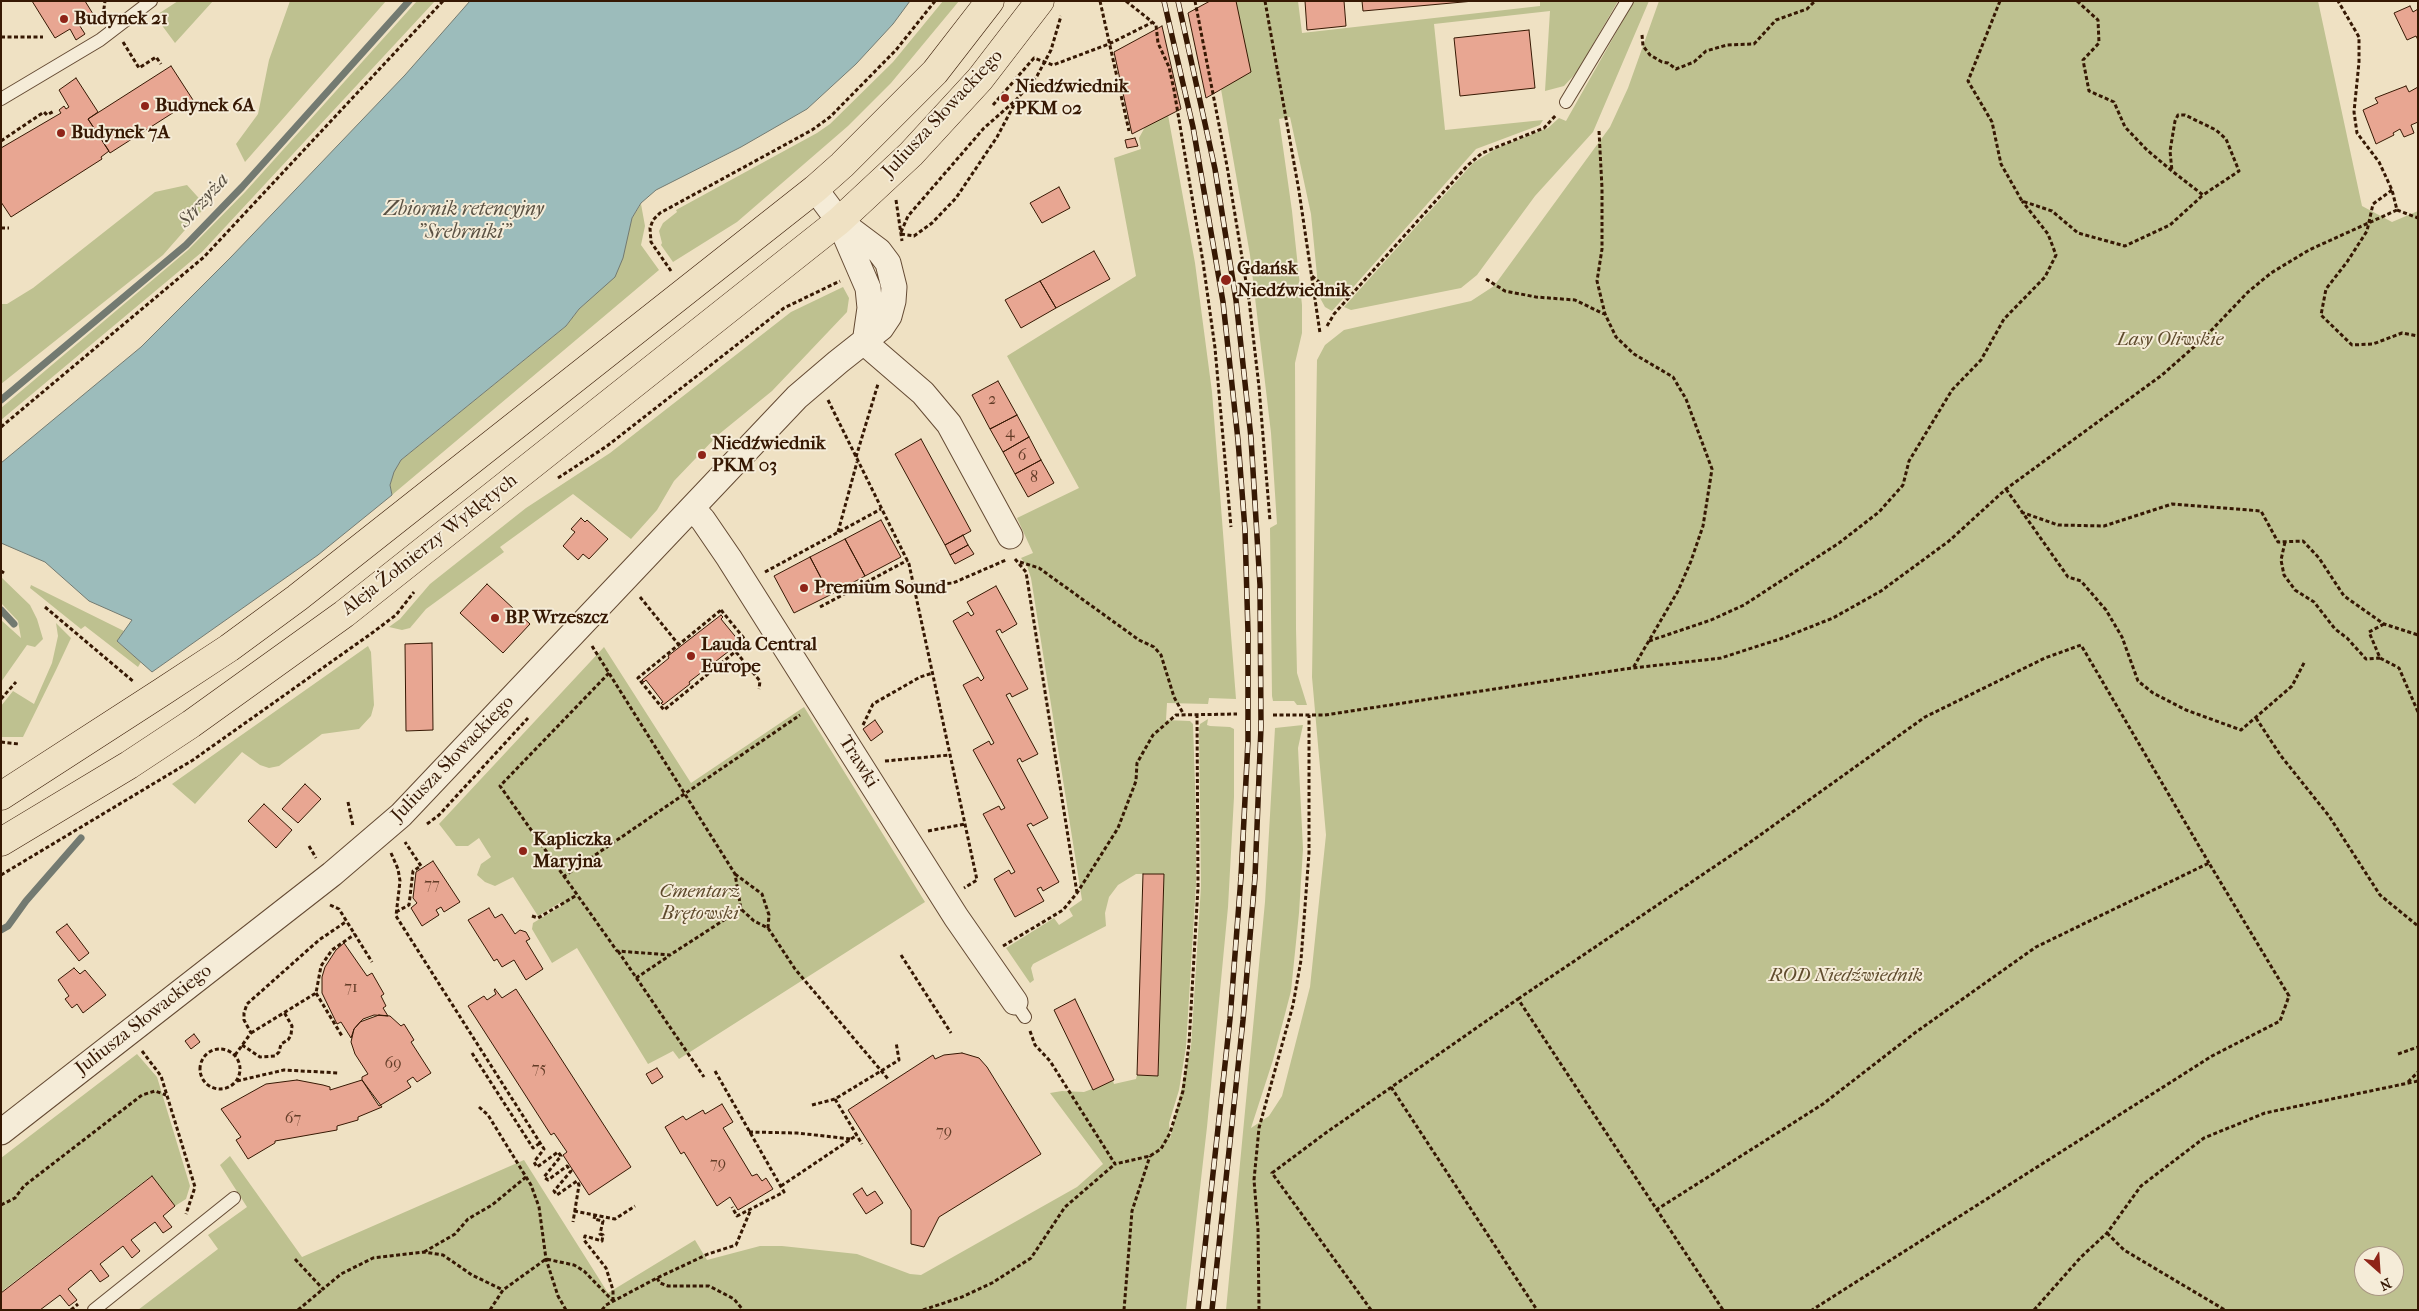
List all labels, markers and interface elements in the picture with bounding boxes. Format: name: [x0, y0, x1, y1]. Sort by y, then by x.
place label: Budynek 21: [74, 8, 168, 30]
marker: Budynek 21: [58, 13, 70, 25]
street label: Juliusza Słowackiego: [878, 45, 1008, 183]
place label: Niedźwiednik PKM 02: [1015, 76, 1129, 120]
marker: Niedźwiednik PKM 02: [999, 92, 1011, 104]
place label: Budynek 6A: [155, 95, 255, 117]
marker: Budynek 6A: [139, 100, 151, 112]
place label: Budynek 7A: [71, 122, 170, 144]
marker: Budynek 7A: [55, 127, 67, 139]
water label: Strzyża: [173, 169, 235, 233]
water label: Zbiornik retencyjny "Srebrniki": [384, 198, 544, 245]
place label: Gdańsk Niedźwiednik: [1237, 258, 1351, 302]
marker: Gdańsk Niedźwiednik: [1219, 273, 1233, 287]
park label: Lasy Oliwskie: [2117, 329, 2223, 351]
house number: 2: [988, 390, 996, 410]
house number: 4: [1005, 423, 1015, 443]
place label: Niedźwiednik PKM 03: [712, 433, 826, 477]
house number: 6: [1018, 446, 1026, 466]
marker: Niedźwiednik PKM 03: [696, 449, 708, 461]
house number: 8: [1030, 468, 1038, 488]
street label: Aleja Żołnierzy Wyklętych: [338, 469, 522, 621]
place label: Premium Sound: [814, 577, 946, 599]
marker: Premium Sound: [798, 582, 810, 594]
place label: BP Wrzeszcz: [505, 607, 608, 629]
marker: BP Wrzeszcz: [489, 612, 501, 624]
place label: Lauda Central Europe: [701, 634, 817, 678]
marker: Lauda Central Europe: [685, 650, 697, 662]
street label: Juliusza Słowackiego: [387, 691, 519, 827]
street label: Trawki: [833, 732, 883, 792]
place label: Kapliczka Maryjna: [533, 829, 612, 873]
marker: Kapliczka Maryjna: [517, 845, 529, 857]
house number: 77: [424, 875, 440, 895]
park label: Cmentarz Brętowski: [659, 881, 741, 925]
street label: Juliusza Słowackiego: [71, 960, 217, 1080]
park label: ROD Niedźwiednik: [1769, 965, 1923, 987]
house number: 71: [344, 978, 358, 998]
house number: 69: [384, 1054, 402, 1074]
house number: 75: [532, 1059, 546, 1079]
house number: 67: [285, 1109, 301, 1129]
house number: 79: [936, 1122, 952, 1142]
house number: 79: [710, 1154, 726, 1174]
north arrow: [2354, 1246, 2404, 1296]
text: N: [2377, 1274, 2394, 1294]

